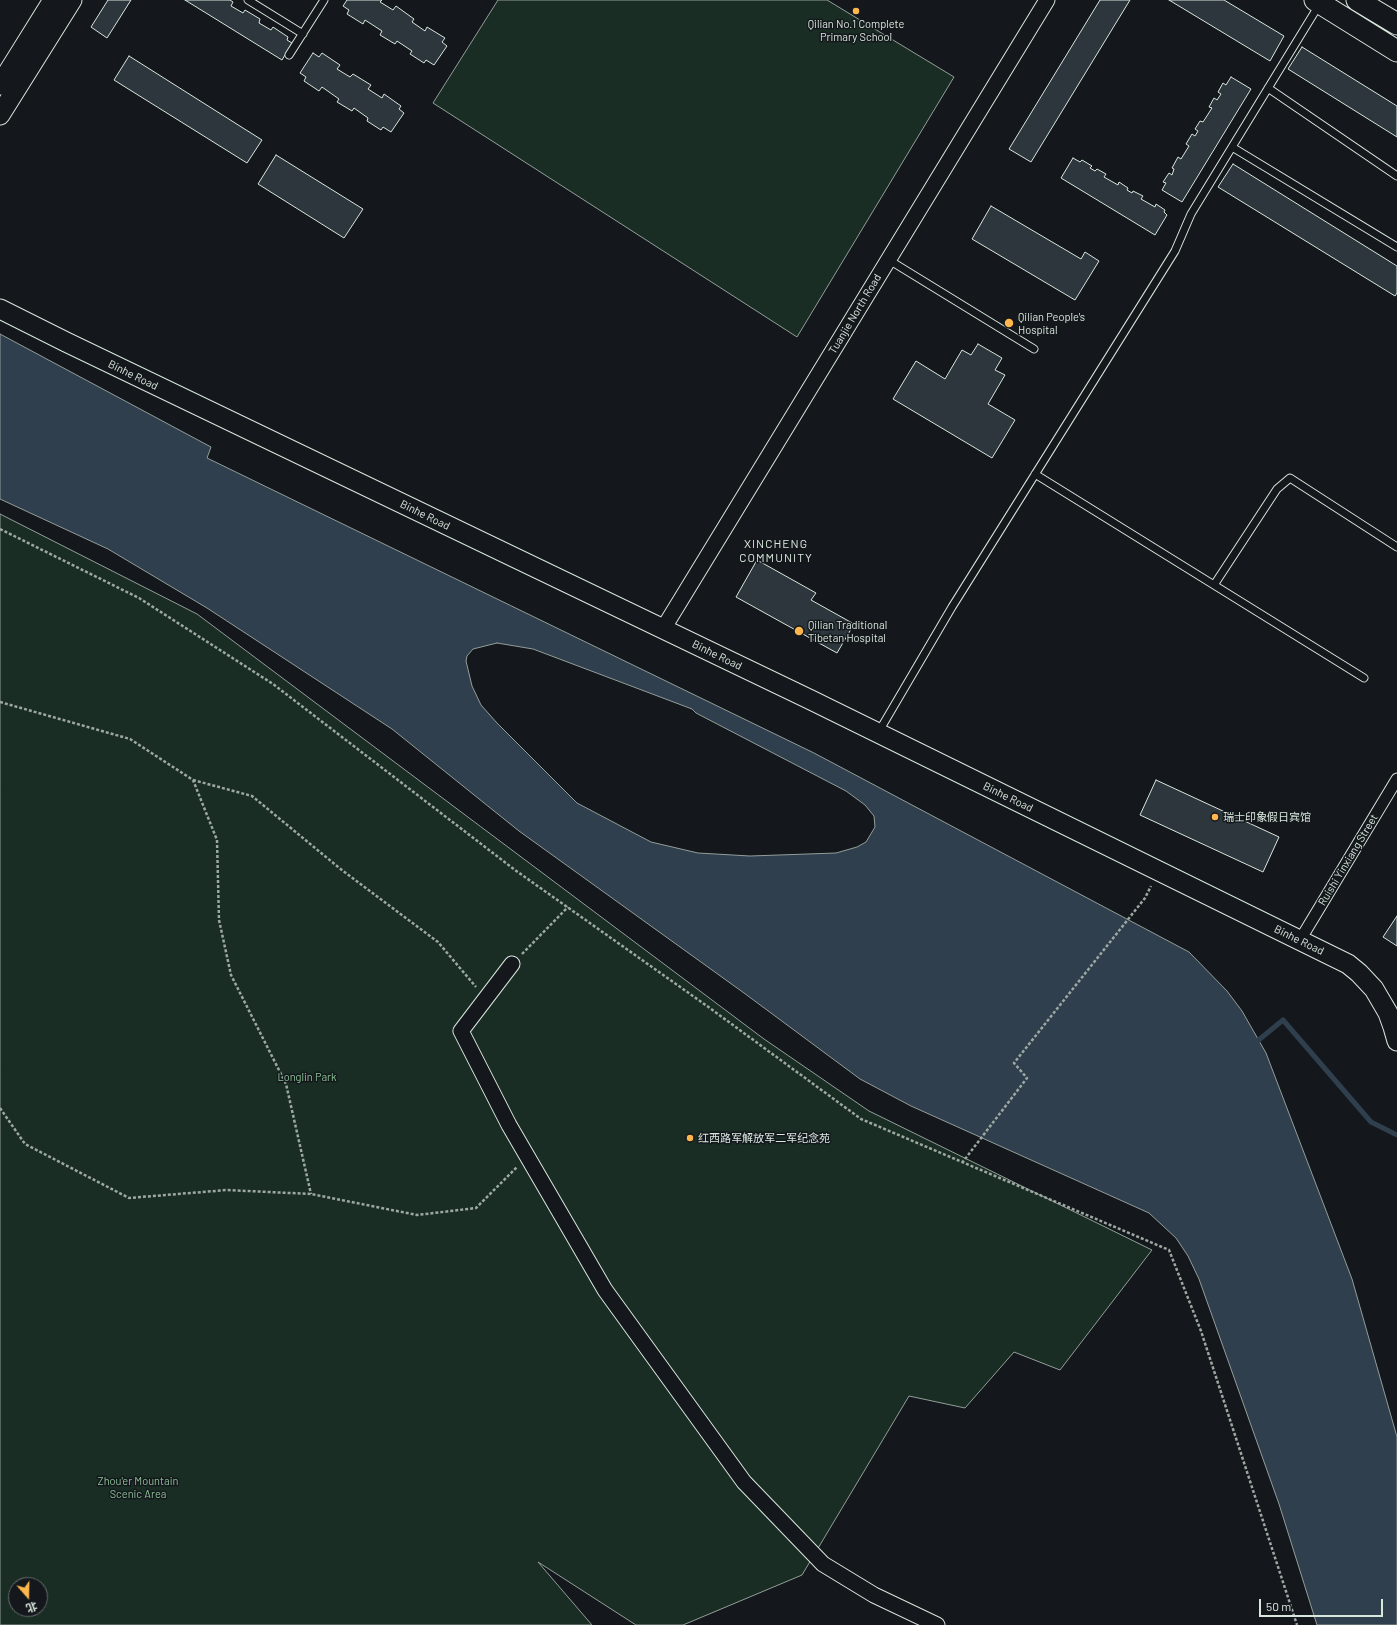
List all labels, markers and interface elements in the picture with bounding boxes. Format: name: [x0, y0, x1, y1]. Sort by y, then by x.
marker: Qilian No.1 Complete Primary School: [851, 6, 861, 16]
place label: Qilian No.1 Complete Primary School: [808, 17, 904, 43]
street label: Tuanjie North Road: [826, 272, 884, 356]
place label: Qilian People's Hospital: [1018, 310, 1085, 336]
marker: Qilian People's Hospital: [1003, 317, 1015, 329]
street label: Binhe Road: [106, 357, 160, 393]
street label: Binhe Road: [398, 497, 452, 533]
district label: XINCHENG COMMUNITY: [739, 537, 813, 565]
place label: Qilian Traditional Tibetan Hospital: [808, 618, 887, 644]
marker: Qilian Traditional Tibetan Hospital: [793, 625, 805, 637]
street label: Binhe Road: [690, 637, 744, 673]
street label: Binhe Road: [981, 779, 1035, 815]
place label: 瑞士印象假日宾馆: [1223, 810, 1311, 824]
marker: 瑞士印象假日宾馆: [1210, 812, 1220, 822]
street label: Ruishi Yinxiang Street: [1315, 812, 1381, 908]
street label: Binhe Road: [1272, 922, 1326, 958]
park label: Longlin Park: [277, 1070, 337, 1084]
place label: 红西路军解放军二军纪念苑: [698, 1131, 830, 1145]
marker: 红西路军解放军二军纪念苑: [685, 1133, 695, 1143]
park label: Zhou'er Mountain Scenic Area: [98, 1474, 178, 1500]
north arrow: [8, 1577, 48, 1617]
scale bar: [1261, 1591, 1385, 1617]
text: 50 m: [1266, 1599, 1291, 1613]
text: 北: [25, 1600, 39, 1616]

